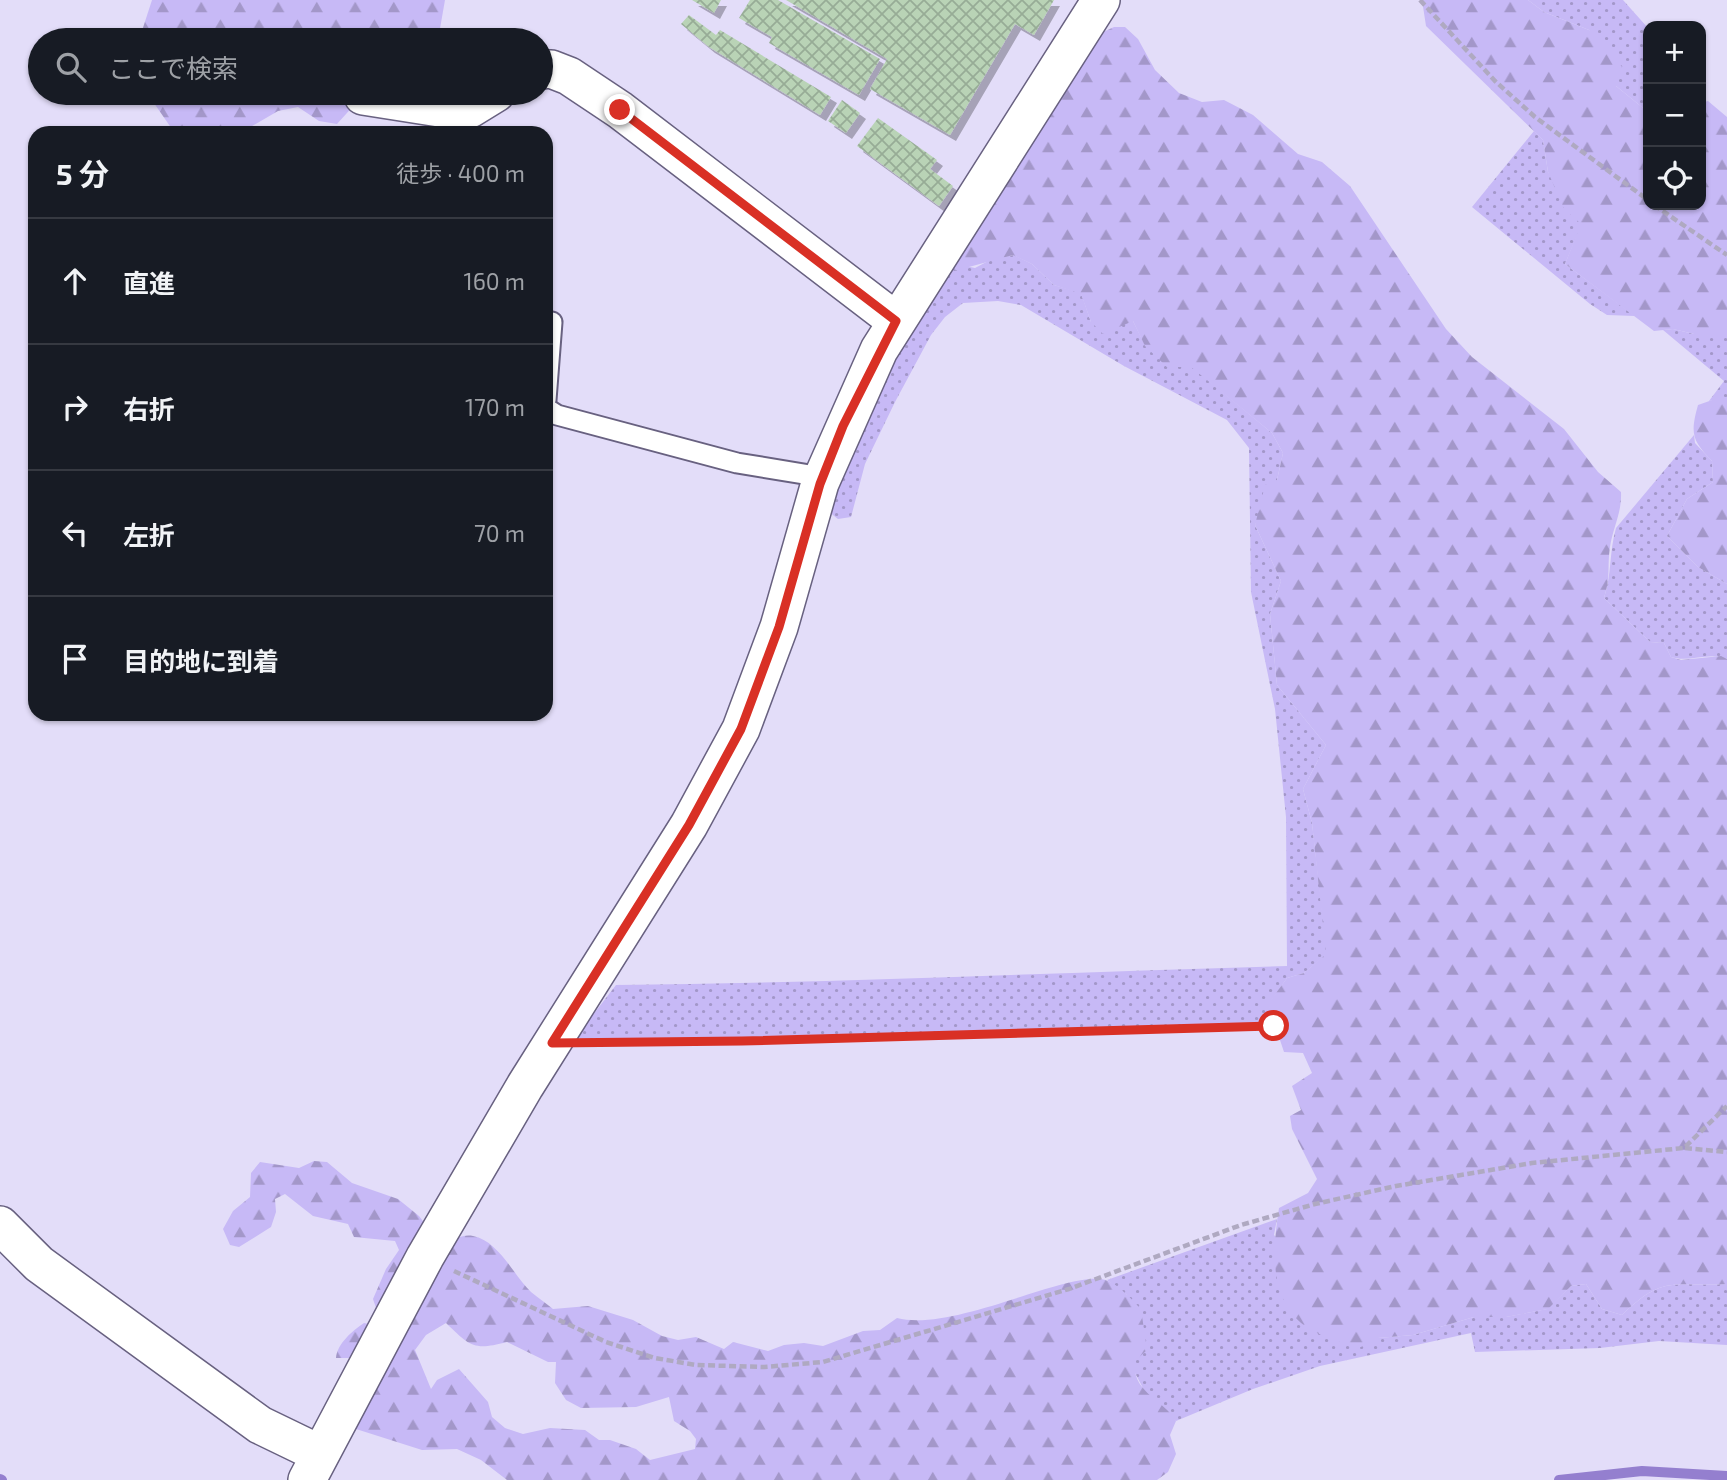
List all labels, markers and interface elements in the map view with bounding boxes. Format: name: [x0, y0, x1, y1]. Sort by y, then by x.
map controls: [1643, 21, 1706, 210]
button: +: [1643, 21, 1706, 84]
search box: [28, 28, 553, 105]
icon: search: [52, 48, 90, 86]
text: ここで検索: [108, 52, 238, 83]
button: −: [1643, 84, 1706, 147]
route end: [604, 94, 635, 125]
button: locate: [1643, 147, 1706, 210]
text: 5 分: [56, 155, 109, 191]
text: 徒歩 · 400 m: [396, 159, 525, 187]
icon: ahead: [56, 262, 94, 300]
text: 直進: [123, 267, 175, 298]
text: 160 m: [464, 267, 525, 295]
icon: right: [56, 388, 94, 426]
text: 右折: [123, 393, 175, 424]
text: 170 m: [465, 393, 525, 421]
icon: left: [56, 514, 94, 552]
text: 左折: [123, 519, 175, 550]
text: 70 m: [474, 519, 525, 547]
icon: arrive: [56, 640, 94, 678]
text: 目的地に到着: [123, 645, 279, 676]
route start: [1258, 1010, 1289, 1041]

